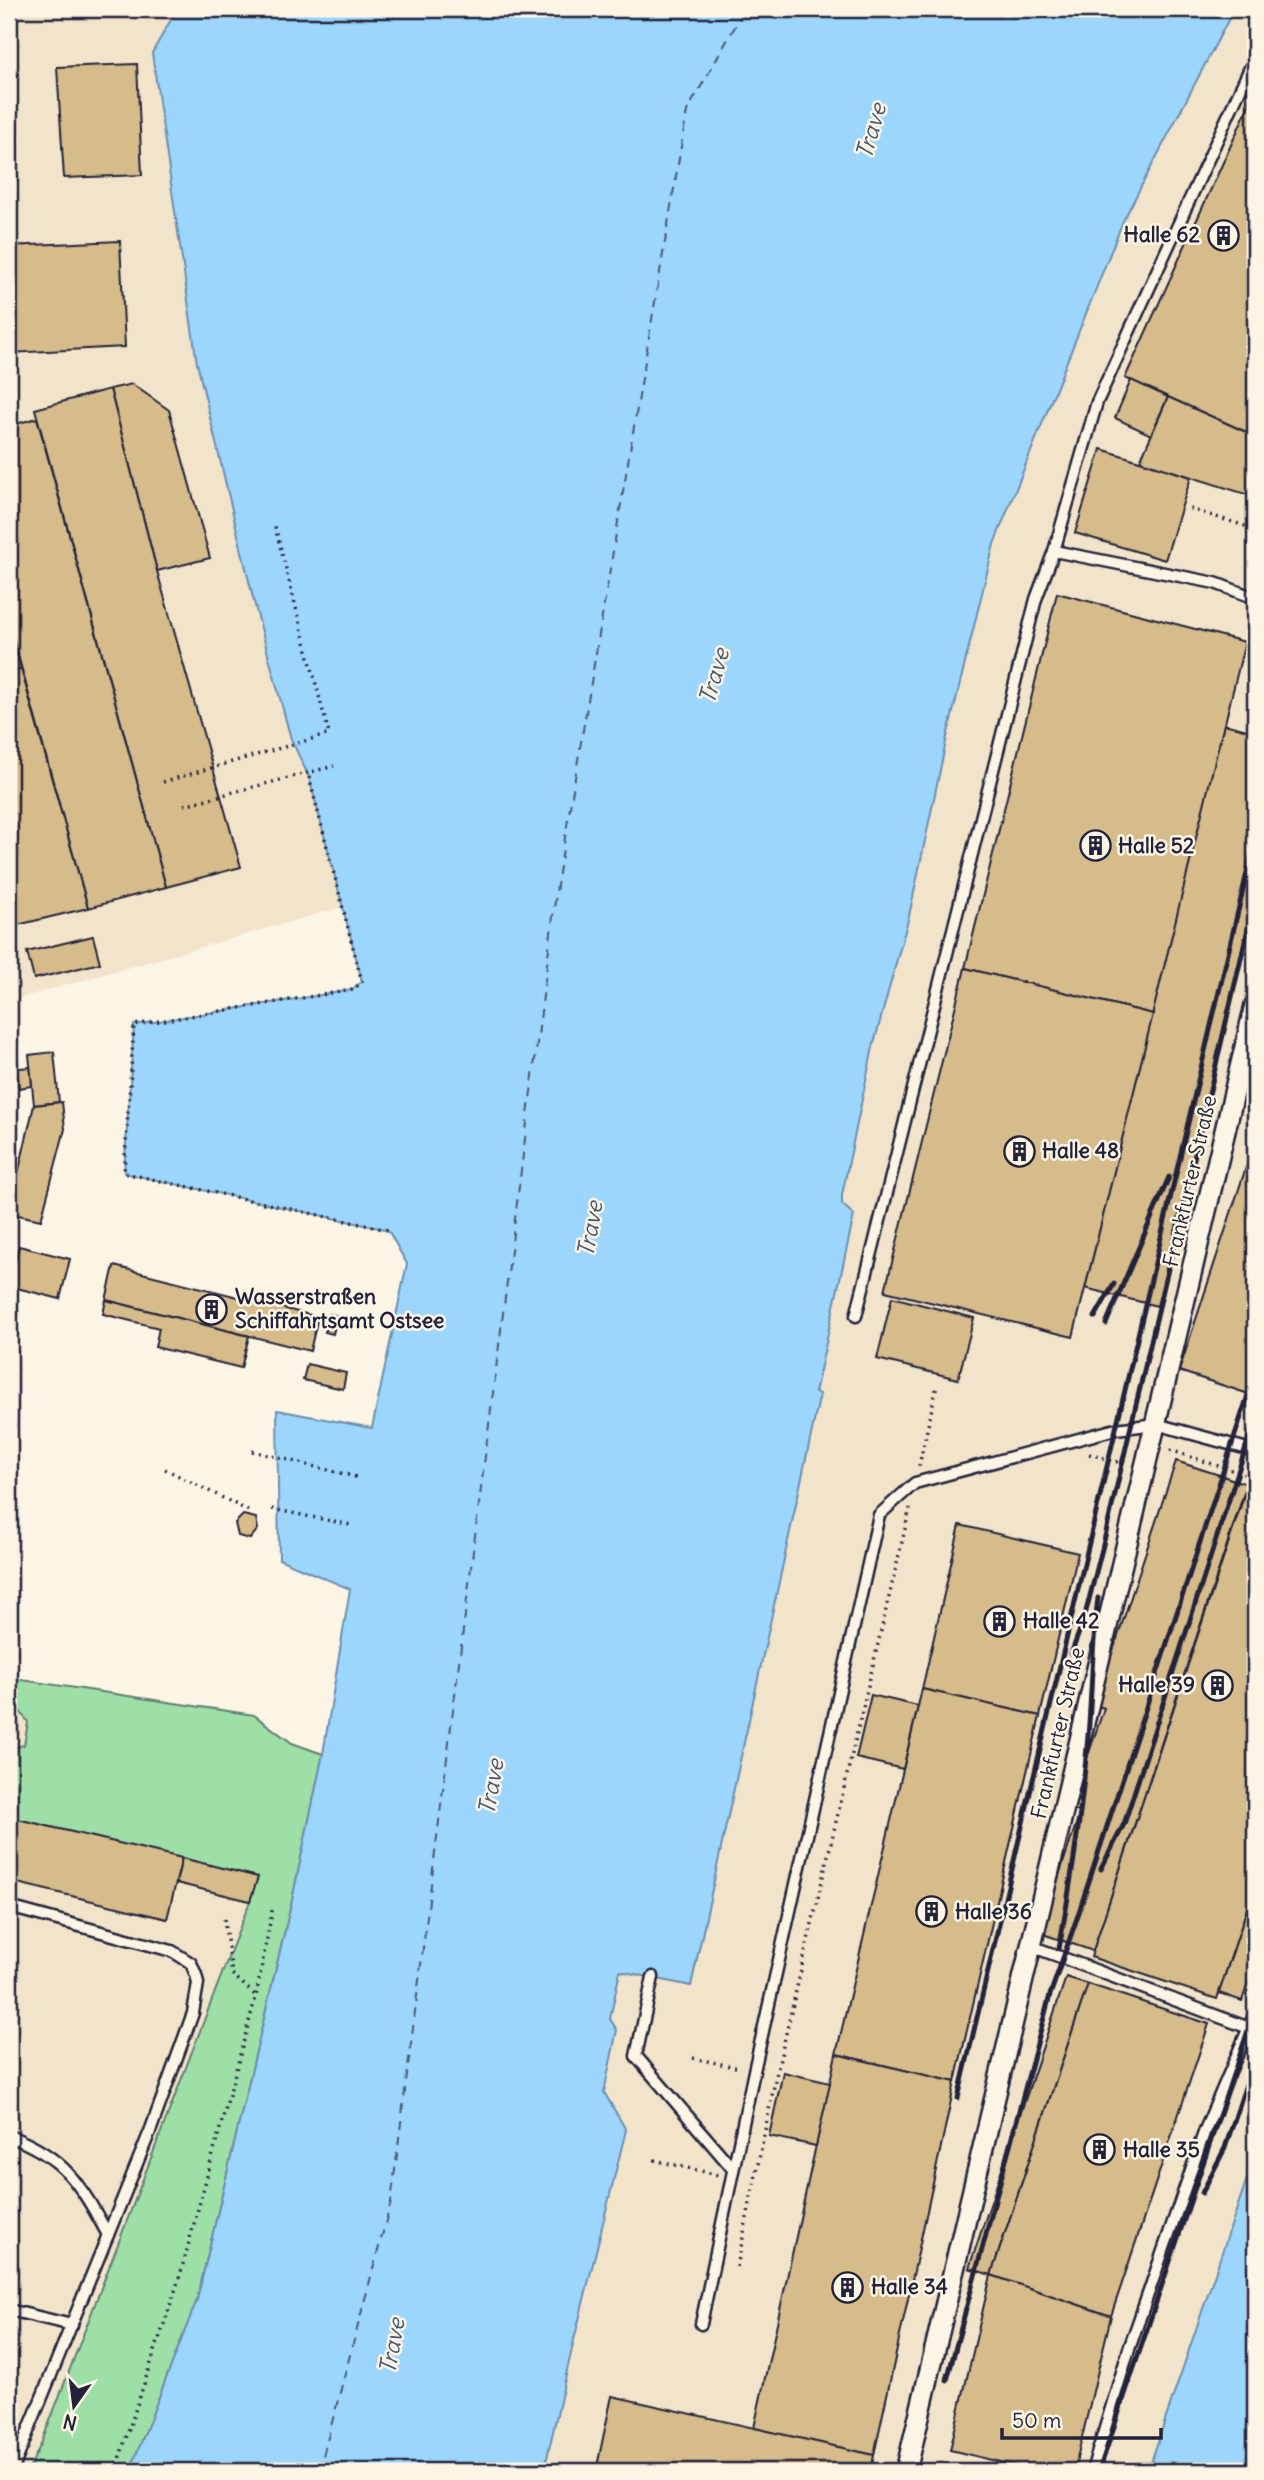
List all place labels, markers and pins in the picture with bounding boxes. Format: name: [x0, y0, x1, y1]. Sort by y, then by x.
building icon: Halle 62: [1206, 218, 1240, 252]
place label: Halle 62: [1124, 221, 1200, 248]
building icon: Halle 52: [1078, 829, 1112, 863]
place label: Halle 52: [1118, 832, 1195, 859]
building icon: Halle 48: [1002, 1134, 1036, 1168]
place label: Halle 48: [1042, 1137, 1119, 1164]
place label: Wasserstraßen Schiffahrtsamt Ostsee: [235, 1283, 444, 1334]
building icon: Wasserstraßen Schiffahrtsamt Ostsee: [195, 1292, 229, 1326]
building icon: Halle 42: [983, 1604, 1017, 1638]
place label: Halle 42: [1023, 1607, 1100, 1634]
building icon: Halle 39: [1201, 1668, 1235, 1702]
place label: Halle 39: [1118, 1671, 1195, 1698]
building icon: Halle 36: [915, 1895, 949, 1929]
place label: Halle 36: [955, 1898, 1032, 1925]
building icon: Halle 35: [1083, 2133, 1117, 2167]
place label: Halle 35: [1123, 2136, 1200, 2163]
building icon: Halle 34: [831, 2270, 865, 2304]
place label: Halle 34: [871, 2273, 948, 2300]

